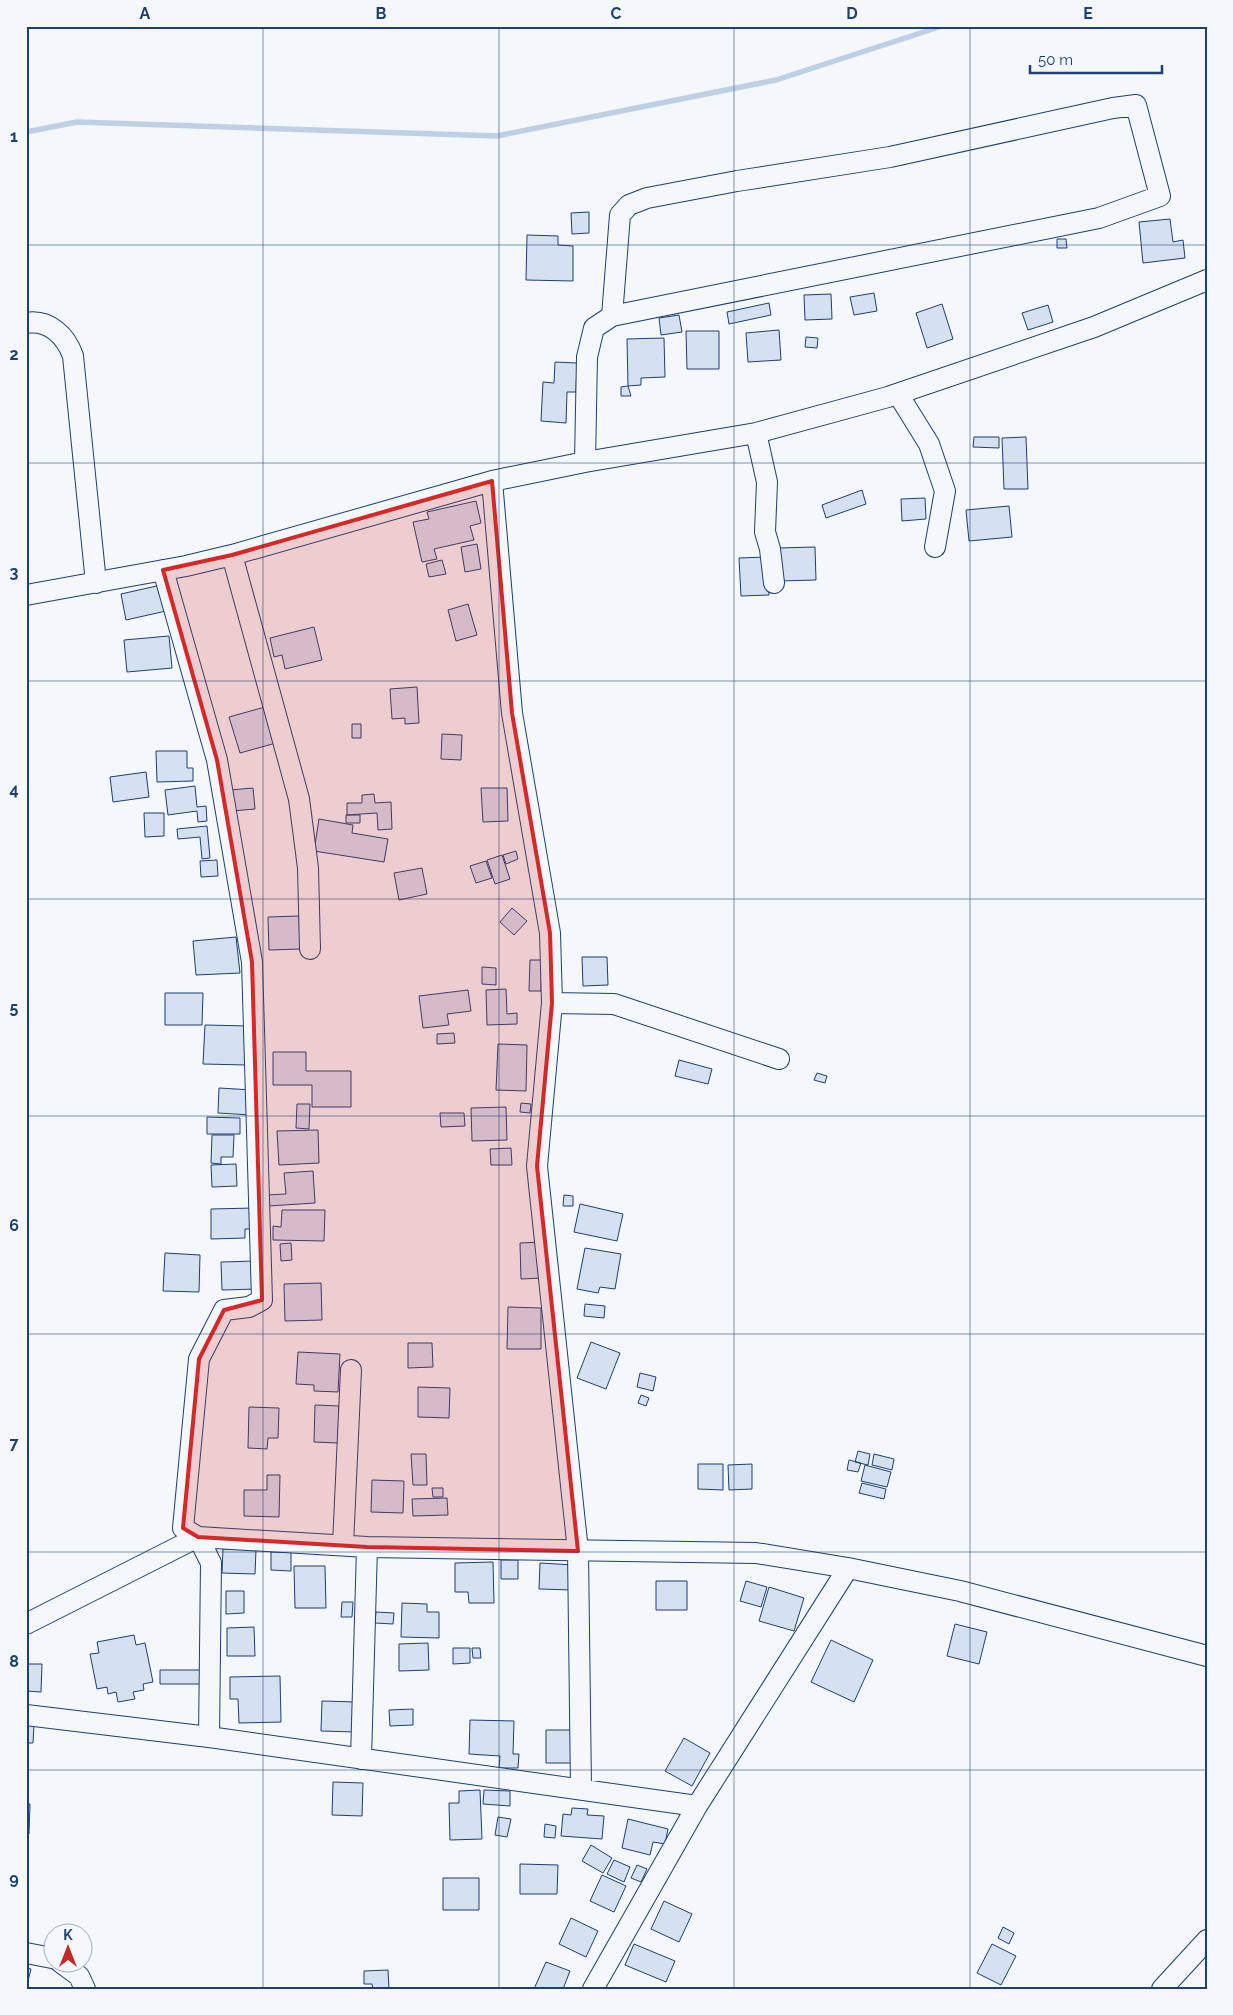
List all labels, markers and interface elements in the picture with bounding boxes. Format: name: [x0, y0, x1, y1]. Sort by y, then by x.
text: A: [140, 4, 151, 23]
text: B: [376, 4, 387, 23]
text: C: [611, 4, 622, 23]
text: D: [846, 4, 858, 23]
text: E: [1083, 4, 1093, 23]
scale bar: [1030, 42, 1163, 74]
text: 50 m: [1038, 51, 1073, 69]
text: 1: [10, 127, 18, 146]
text: 2: [9, 345, 19, 364]
text: 3: [10, 563, 19, 582]
text: 4: [9, 780, 19, 799]
text: 5: [10, 998, 19, 1017]
text: 6: [9, 1216, 19, 1235]
text: 7: [10, 1434, 19, 1453]
text: 8: [9, 1652, 19, 1671]
text: 9: [9, 1869, 19, 1888]
north arrow: [42, 1922, 92, 1972]
text: K: [63, 1927, 73, 1943]

